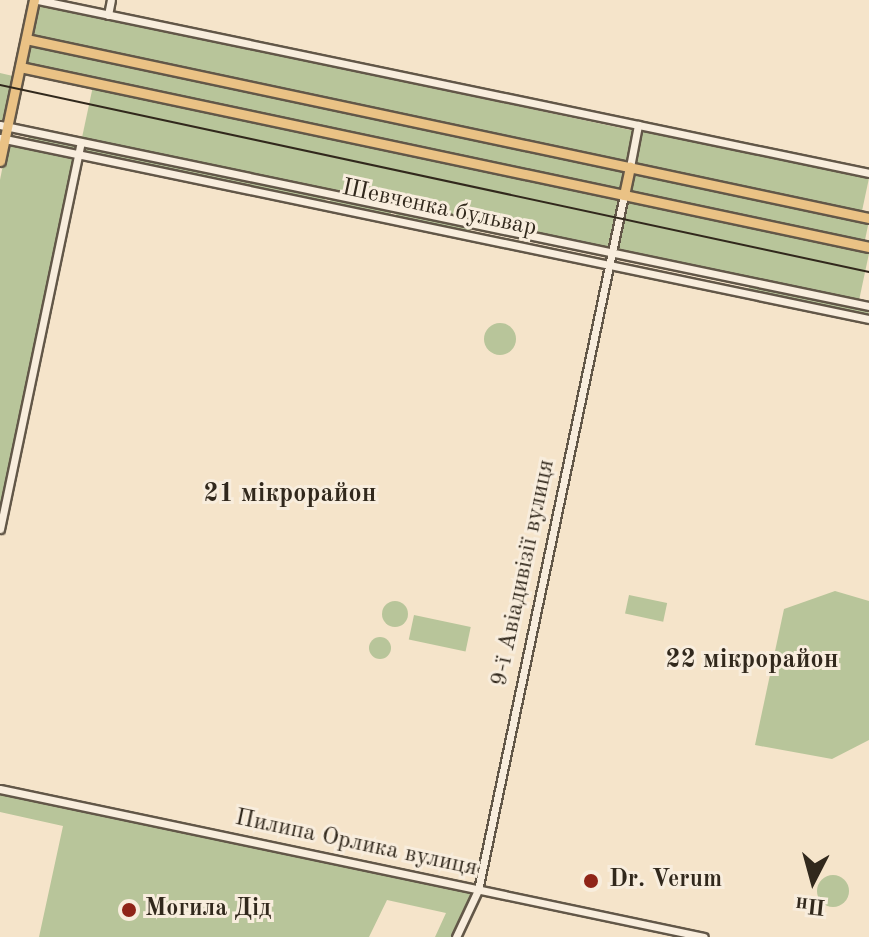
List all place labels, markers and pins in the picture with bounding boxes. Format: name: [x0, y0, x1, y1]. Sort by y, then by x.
place label: Dr. Verum: [609, 867, 722, 895]
marker: Dr. Verum: [580, 870, 602, 892]
place label: Могила Дiд: [145, 896, 272, 924]
marker: Могила Дiд: [120, 901, 138, 919]

